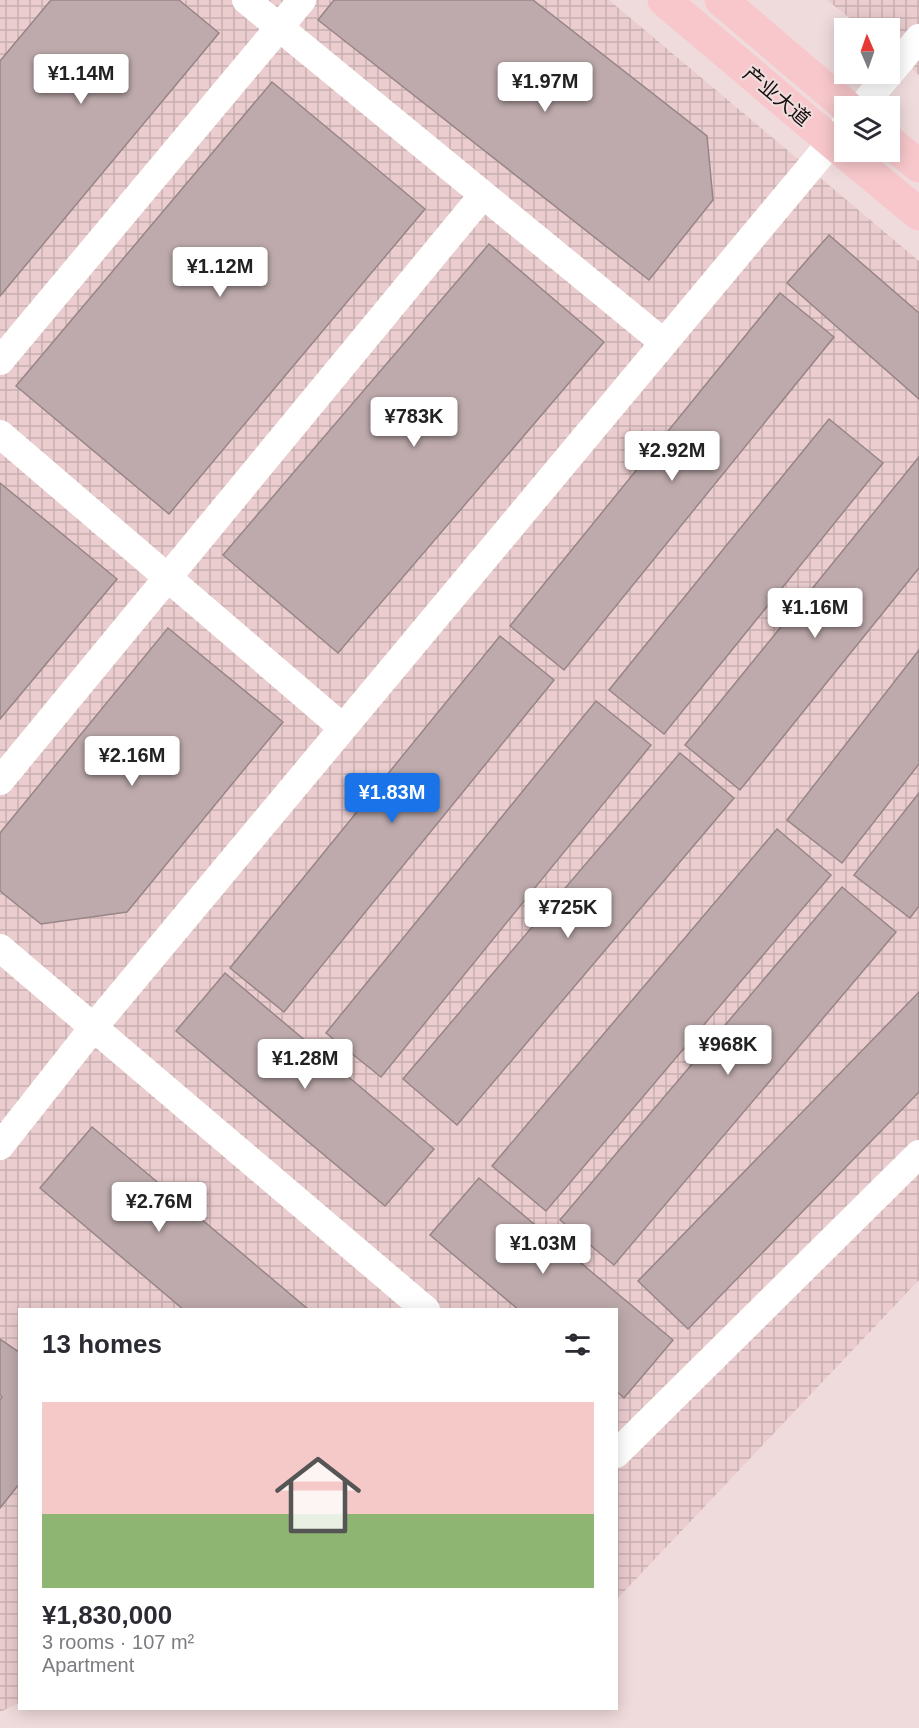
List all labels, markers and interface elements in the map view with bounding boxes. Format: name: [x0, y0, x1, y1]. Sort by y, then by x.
north arrow: [834, 18, 900, 84]
map controls: [834, 18, 900, 162]
pin: ¥1.14M: [32, 54, 130, 105]
text: ¥1.14M: [48, 62, 114, 84]
pin: ¥1.97M: [496, 62, 594, 113]
street label: 产业大道: [739, 62, 815, 130]
text: ¥1.97M: [512, 70, 578, 92]
button: layers: [834, 96, 900, 162]
pin: ¥1.12M: [171, 247, 269, 298]
text: ¥1.12M: [187, 255, 253, 277]
pin: ¥783K: [372, 397, 456, 448]
text: ¥783K: [385, 405, 443, 427]
pin: ¥2.92M: [623, 431, 721, 482]
text: ¥2.92M: [639, 439, 705, 461]
pin: ¥1.16M: [766, 588, 864, 639]
text: ¥1.16M: [782, 596, 848, 618]
pin: ¥2.16M: [83, 736, 181, 787]
text: ¥2.16M: [99, 744, 165, 766]
pin: ¥1.83M: [343, 773, 441, 824]
text: ¥1.83M: [359, 781, 425, 803]
pin: ¥725K: [526, 888, 610, 939]
text: ¥725K: [539, 896, 597, 918]
pin: ¥968K: [686, 1025, 770, 1076]
text: ¥968K: [699, 1033, 757, 1055]
pin: ¥1.28M: [256, 1039, 354, 1090]
text: ¥1.28M: [272, 1047, 338, 1069]
pin: ¥2.76M: [110, 1182, 208, 1233]
text: ¥2.76M: [126, 1190, 192, 1212]
pin: ¥1.03M: [494, 1224, 592, 1275]
text: ¥1.03M: [510, 1232, 576, 1254]
icon: filters: [561, 1328, 594, 1361]
text: 13 homes: [42, 1329, 162, 1359]
icon: home: [264, 1441, 372, 1549]
text: ¥1,830,000: [42, 1600, 172, 1630]
text: 3 rooms · 107 m²: [42, 1631, 194, 1653]
text: Apartment: [42, 1654, 134, 1676]

